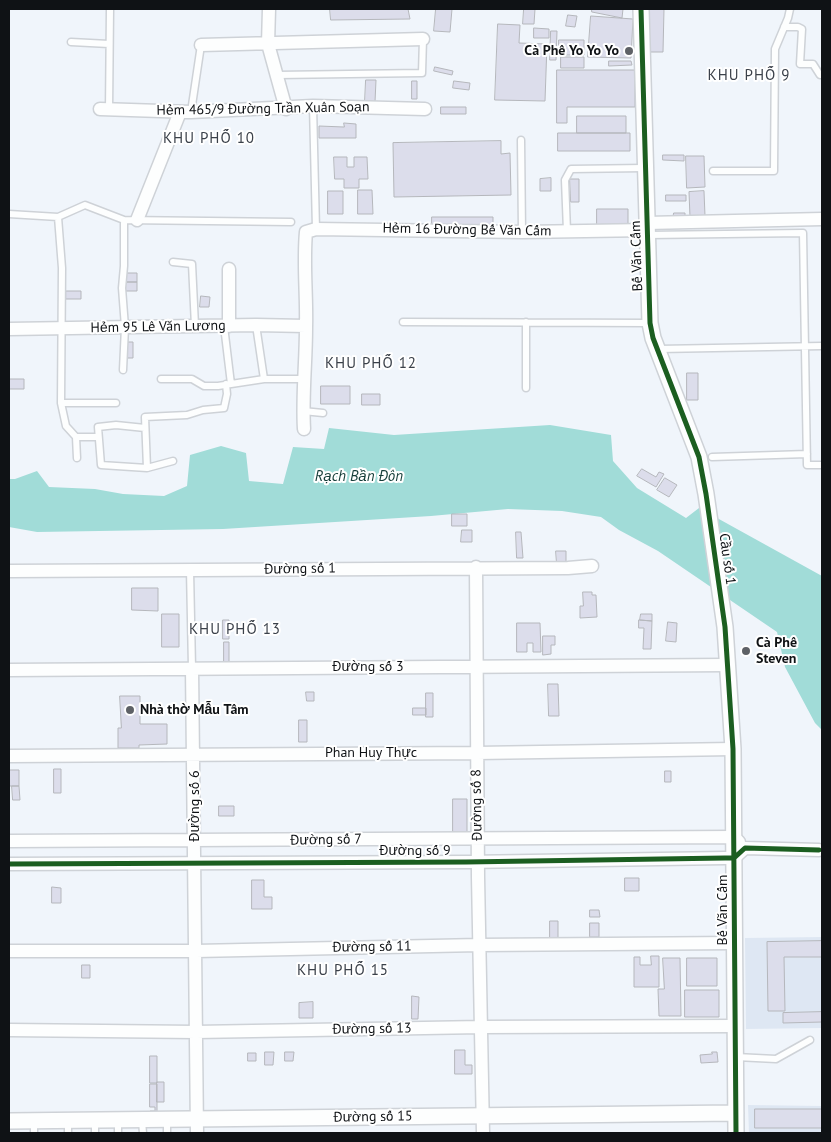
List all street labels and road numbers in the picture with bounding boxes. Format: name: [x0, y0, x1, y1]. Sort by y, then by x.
street label: Hẻm 465/9 Đường Trần Xuân Soạn: [156, 99, 370, 119]
street label: Hẻm 16 Đường Bế Văn Cấm: [382, 220, 552, 240]
street label: Bế Văn Cấm: [627, 220, 647, 292]
street label: Hẻm 95 Lê Văn Lương: [90, 317, 226, 337]
street label: Cầu số 1: [715, 532, 739, 586]
street label: Đường số 1: [264, 560, 336, 578]
street label: Đường số 3: [332, 659, 404, 675]
street label: Phan Huy Thực: [325, 745, 417, 761]
street label: Đường số 8: [468, 769, 486, 841]
street label: Đường số 6: [187, 770, 203, 842]
street label: Đường số 7: [290, 831, 362, 849]
street label: Đường số 9: [379, 843, 451, 859]
street label: Bế Văn Cấm: [715, 875, 731, 945]
street label: Đường số 11: [332, 938, 412, 956]
street label: Đường số 13: [332, 1020, 412, 1038]
street label: Đường số 15: [333, 1108, 413, 1126]

